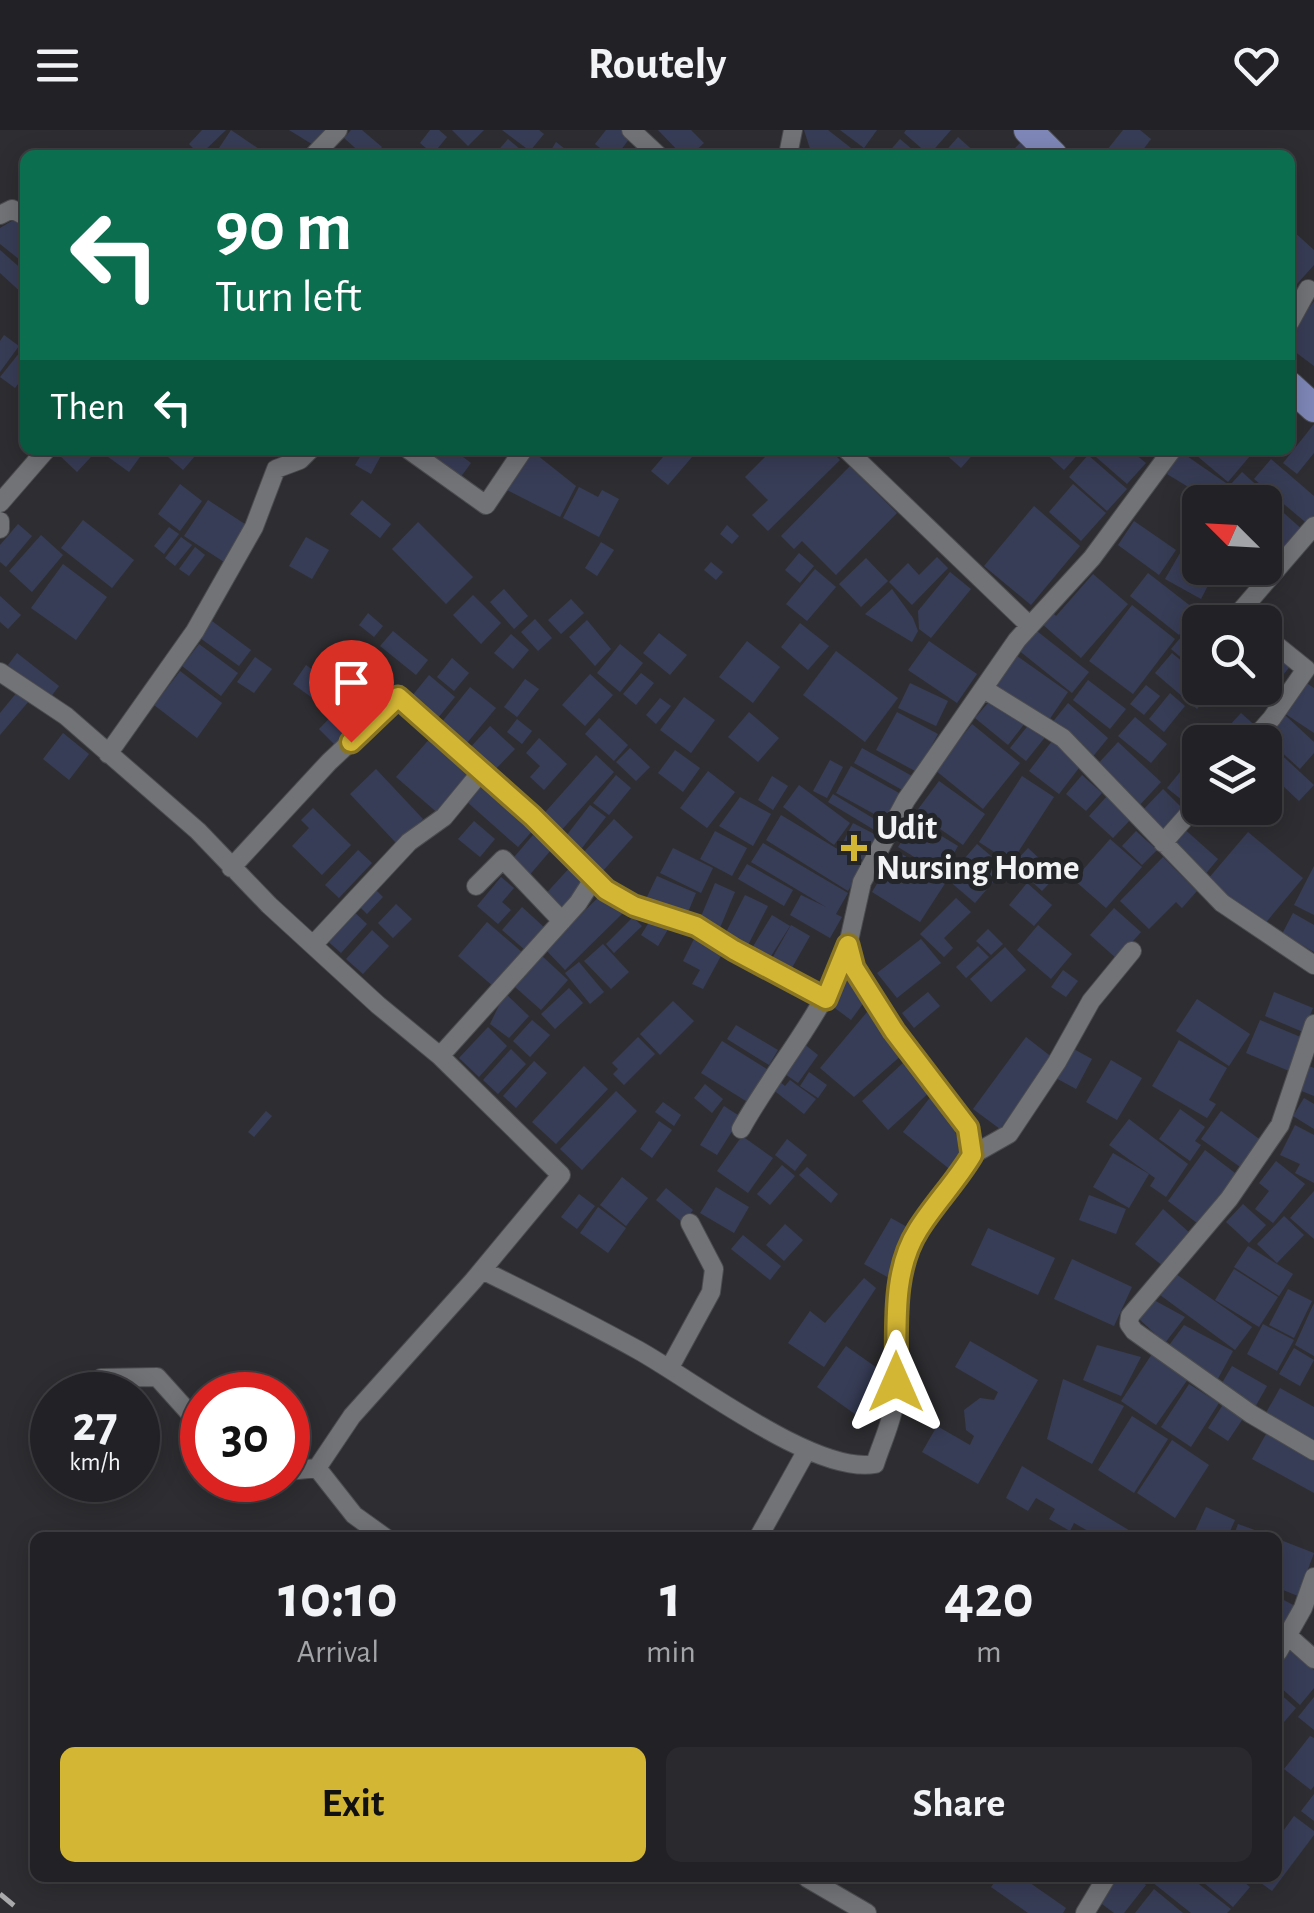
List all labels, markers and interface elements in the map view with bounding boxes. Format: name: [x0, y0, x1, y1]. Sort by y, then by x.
icon: menu: [30, 38, 85, 93]
icon: heart: [1229, 38, 1284, 93]
text: Routely: [588, 42, 726, 87]
icon: left: [50, 190, 180, 320]
text: 90 m: [215, 193, 352, 263]
text: Turn left: [215, 275, 362, 320]
icon: left: [145, 380, 200, 435]
text: Then: [50, 389, 125, 427]
north arrow: [1182, 485, 1282, 585]
map controls: [1182, 485, 1282, 825]
button: search: [1182, 605, 1282, 705]
pin: [309, 640, 394, 743]
icon: arrive: [324, 655, 379, 710]
button: layers: [1182, 725, 1282, 825]
place label: Udit Nursing Home: [876, 811, 1080, 886]
marker: Udit Nursing Home: [841, 835, 867, 861]
position arrow: [844, 1330, 948, 1434]
speed limit sign: 30: [180, 1372, 310, 1502]
text: 27: [72, 1400, 118, 1450]
text: km/h: [69, 1450, 121, 1475]
text: 10:10: [278, 1568, 398, 1628]
text: 1: [660, 1568, 682, 1628]
text: 420: [944, 1568, 1034, 1628]
text: Arrival: [297, 1636, 379, 1668]
text: min: [646, 1636, 696, 1668]
text: m: [976, 1636, 1002, 1668]
button: Exit: [60, 1747, 646, 1862]
button: Share: [666, 1747, 1252, 1862]

